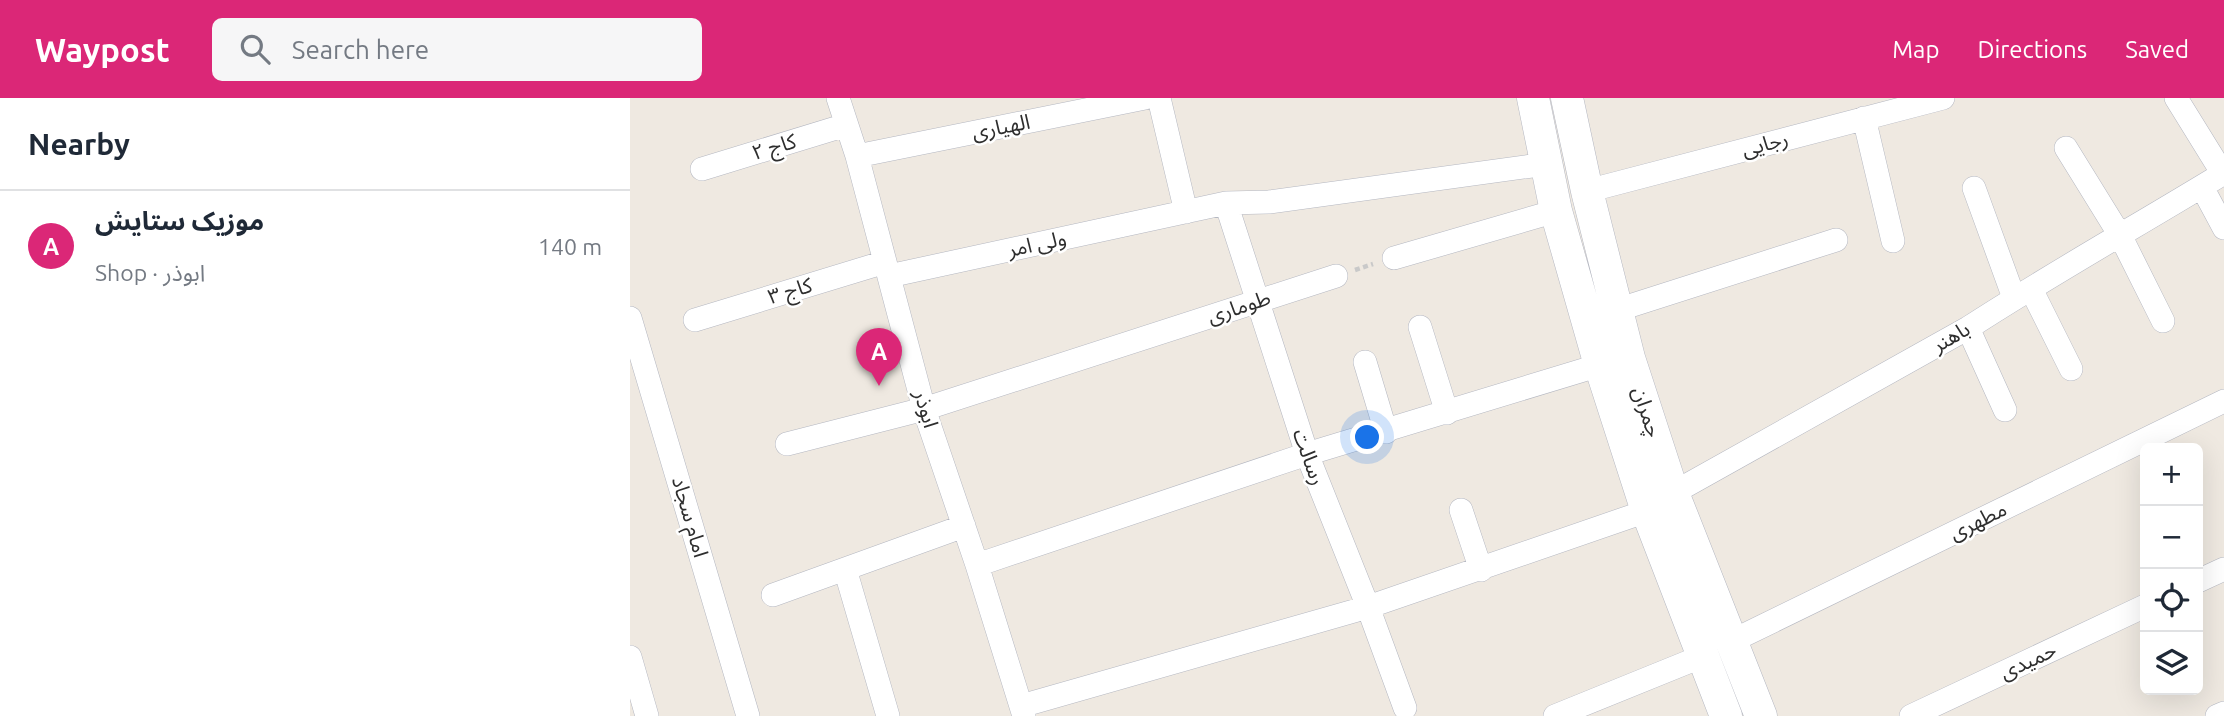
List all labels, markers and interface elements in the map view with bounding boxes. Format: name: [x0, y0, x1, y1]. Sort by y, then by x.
search box: [212, 18, 702, 81]
icon: search: [236, 30, 274, 68]
text: Waypost: [35, 31, 170, 68]
text: Search here: [292, 35, 429, 64]
text: Map: [1892, 36, 1939, 63]
text: Directions: [1977, 36, 2087, 63]
text: Saved: [2125, 36, 2189, 63]
street label: الهیاری: [970, 109, 1032, 144]
street label: رجایی: [1739, 125, 1791, 162]
text: Nearby: [28, 127, 130, 161]
street label: کاج ۲: [749, 128, 800, 168]
text: موزیک ستایش: [95, 206, 264, 235]
street label: ولی امر: [1004, 225, 1069, 262]
text: A: [43, 234, 59, 259]
text: 140 m: [538, 234, 602, 259]
text: Shop · ابوذر: [95, 260, 205, 285]
street label: کاج ۳: [765, 272, 816, 312]
street label: طوماری: [1204, 285, 1274, 328]
street label: باهنر: [1927, 316, 1974, 358]
pin: A: [856, 328, 902, 386]
street label: چمران: [1627, 383, 1667, 441]
street label: ابوذر: [909, 386, 944, 431]
your location: [1350, 420, 1384, 454]
street label: رسالت: [1288, 425, 1331, 488]
map controls: [2140, 443, 2203, 695]
button: +: [2140, 443, 2203, 506]
street label: امام سجاد: [663, 473, 714, 561]
street label: مطهری: [1945, 496, 2011, 545]
button: −: [2140, 506, 2203, 569]
button: locate: [2140, 569, 2203, 632]
button: layers: [2140, 632, 2203, 695]
street label: حمیدی: [1996, 637, 2060, 684]

